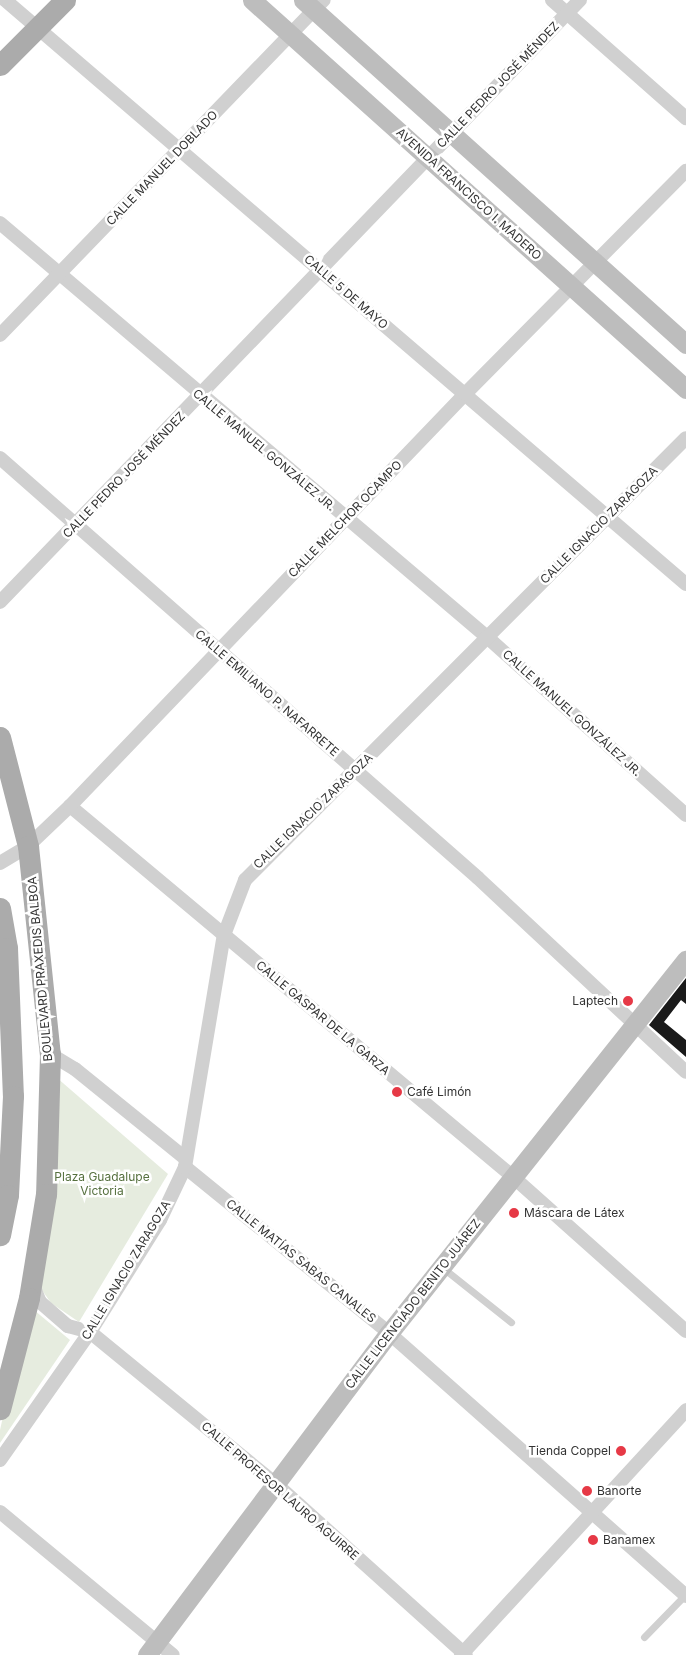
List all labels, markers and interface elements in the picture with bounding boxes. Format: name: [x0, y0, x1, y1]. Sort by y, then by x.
street label: CALLE PEDRO JOSÉ MÉNDEZ: [434, 19, 562, 151]
street label: CALLE MANUEL DOBLADO: [103, 108, 221, 228]
street label: AVENIDA FRANCISCO I. MADERO: [394, 125, 544, 263]
street label: CALLE 5 DE MAYO: [301, 252, 391, 332]
street label: CALLE MANUEL GONZÁLEZ JR.: [190, 386, 338, 514]
street label: CALLE PEDRO JOSÉ MÉNDEZ: [60, 409, 188, 541]
street label: CALLE MELCHOR OCAMPO: [285, 457, 405, 581]
street label: CALLE IGNACIO ZARAGOZA: [537, 463, 661, 587]
street label: CALLE EMILIANO P. NAFARRETE: [192, 627, 342, 759]
street label: CALLE MANUEL GONZÁLEZ JR.: [500, 647, 644, 779]
street label: CALLE IGNACIO ZARAGOZA: [250, 750, 376, 872]
street label: BOULEVARD PRAXEDIS BALBOA: [25, 876, 55, 1062]
street label: CALLE GASPAR DE LA GARZA: [253, 958, 393, 1078]
place label: Laptech: [572, 994, 618, 1008]
marker: Laptech: [622, 995, 634, 1007]
place label: Café Limón: [407, 1085, 471, 1099]
marker: Café Limón: [391, 1086, 403, 1098]
park label: Plaza Guadalupe Victoria: [54, 1170, 150, 1198]
street label: CALLE MATÍAS SABAS CANALES: [223, 1196, 379, 1326]
street label: CALLE IGNACIO ZARAGOZA: [79, 1198, 173, 1342]
place label: Máscara de Látex: [524, 1206, 625, 1220]
marker: Máscara de Látex: [508, 1207, 520, 1219]
street label: CALLE LICENCIADO BENITO JUÁREZ: [342, 1216, 484, 1392]
street label: CALLE PROFESOR LAURO AGUIRRE: [198, 1419, 362, 1563]
place label: Tienda Coppel: [528, 1444, 611, 1458]
marker: Tienda Coppel: [615, 1445, 627, 1457]
place label: Banorte: [597, 1484, 641, 1498]
marker: Banorte: [581, 1485, 593, 1497]
place label: Banamex: [603, 1533, 655, 1547]
marker: Banamex: [587, 1534, 599, 1546]

